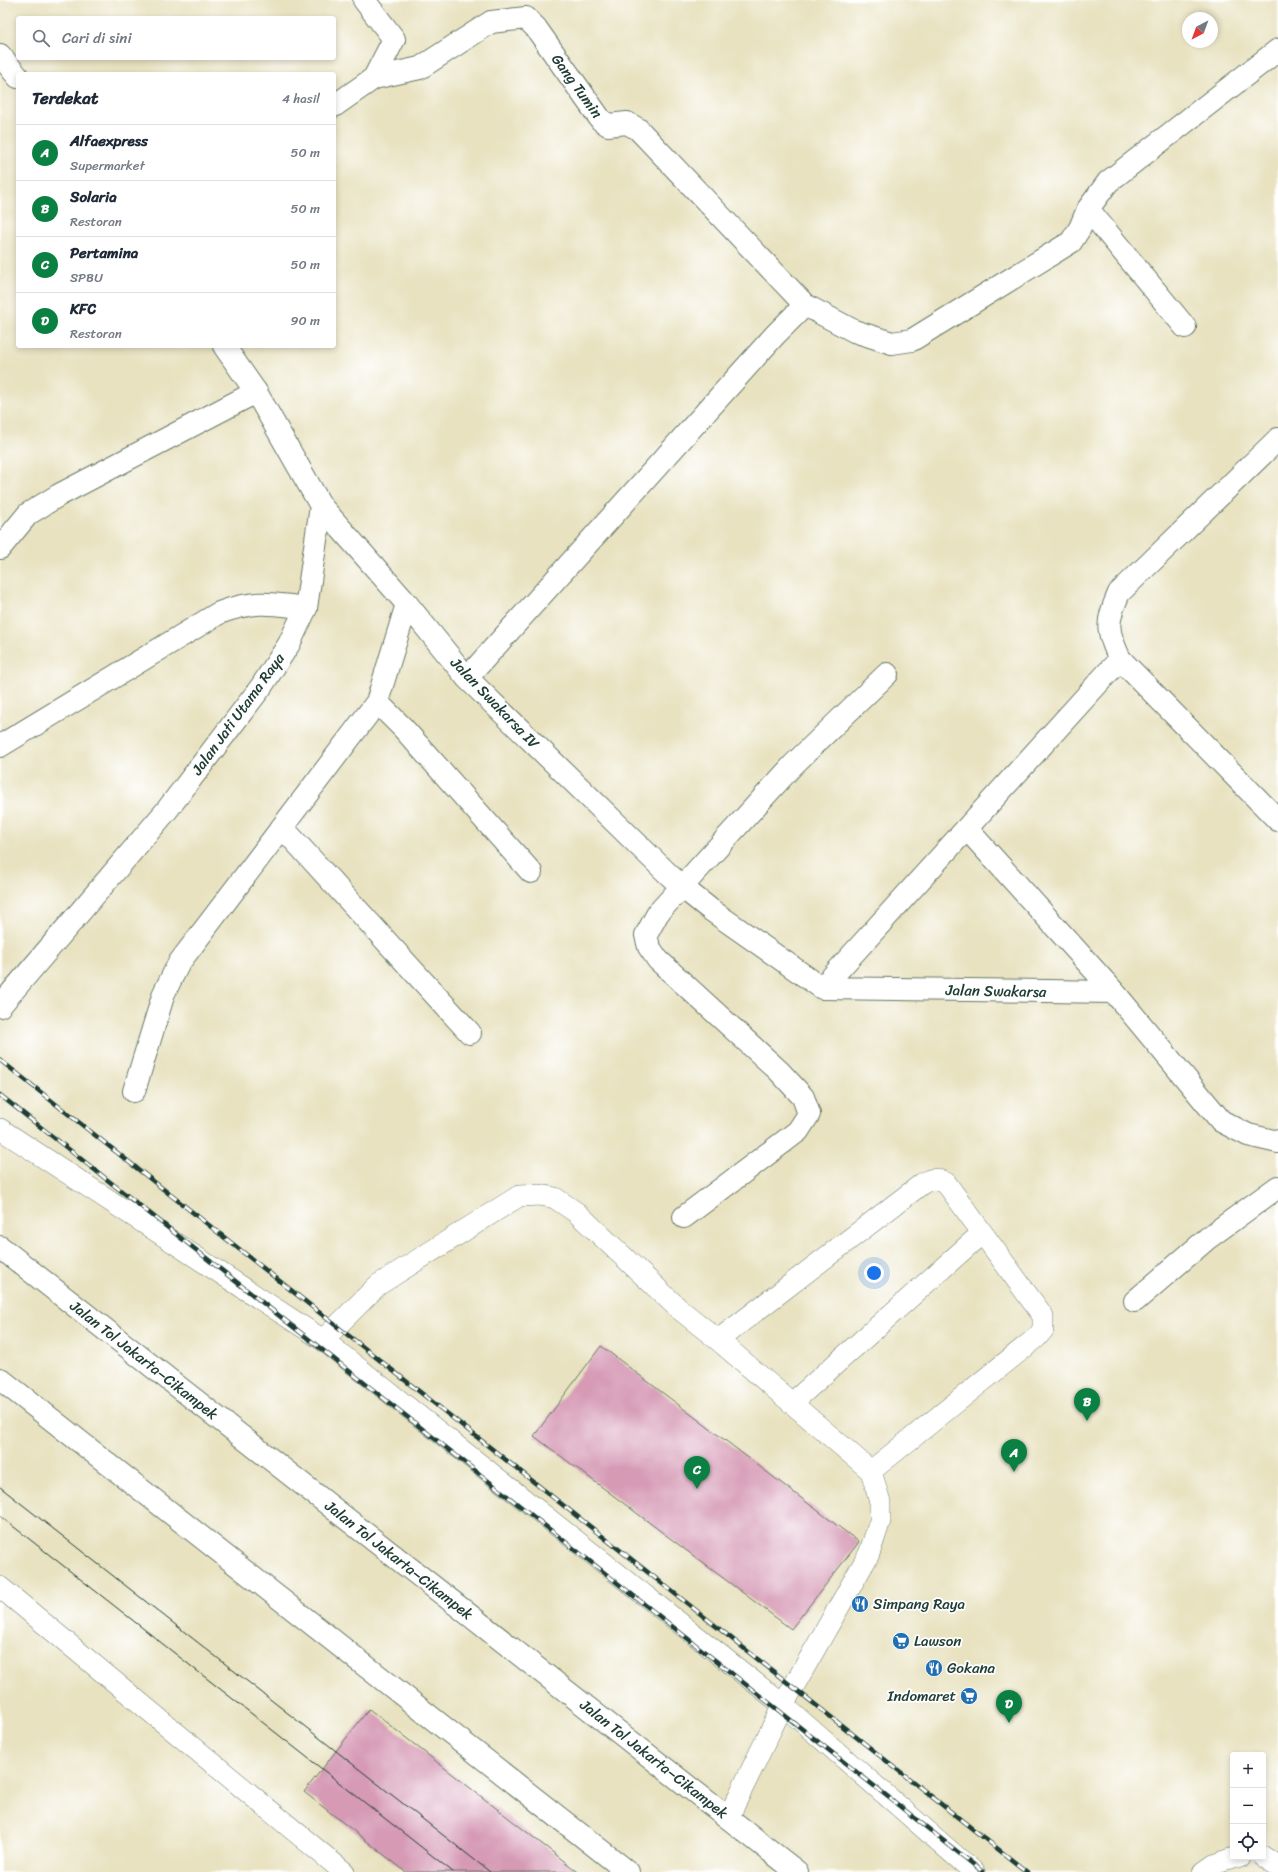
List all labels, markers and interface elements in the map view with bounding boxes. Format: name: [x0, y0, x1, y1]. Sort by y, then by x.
north arrow: [1182, 12, 1218, 48]
search box: [16, 16, 336, 60]
text: Cari di sini: [62, 25, 132, 51]
icon: search: [30, 27, 52, 49]
street label: Gang Tumin: [544, 48, 610, 124]
text: Terdekat: [32, 83, 98, 113]
text: 4 hasil: [282, 87, 320, 110]
text: Alfaexpress: [70, 128, 148, 154]
text: A: [41, 141, 49, 164]
text: 50 m: [290, 141, 320, 164]
text: Supermarket: [70, 154, 145, 177]
text: Solaria: [70, 184, 117, 210]
text: B: [41, 197, 49, 220]
text: 50 m: [290, 197, 320, 220]
text: Restoran: [70, 210, 122, 233]
text: Pertamina: [70, 240, 138, 266]
text: C: [41, 253, 49, 276]
text: 50 m: [290, 253, 320, 276]
text: SPBU: [70, 266, 103, 289]
text: KFC: [70, 296, 96, 322]
text: D: [41, 309, 49, 332]
text: 90 m: [290, 309, 320, 332]
text: Restoran: [70, 322, 122, 345]
street label: Jalan Jati Utama Raya: [184, 647, 292, 781]
street label: Jalan Swakarsa IV: [443, 650, 546, 755]
street label: Jalan Swakarsa: [944, 977, 1047, 1005]
your location: [864, 1263, 884, 1283]
street label: Jalan Tol Jakarta–Cikampek: [63, 1293, 225, 1427]
pin: B: [1074, 1388, 1100, 1421]
pin: A: [1001, 1439, 1027, 1472]
pin: C: [684, 1456, 710, 1489]
street label: Jalan Tol Jakarta–Cikampek: [318, 1493, 480, 1627]
place label: Simpang Raya: [873, 1591, 966, 1617]
restaurant icon: Simpang Raya: [850, 1594, 870, 1614]
place label: Lawson: [914, 1628, 962, 1654]
supermarket icon: Lawson: [891, 1631, 911, 1651]
place label: Gokana: [947, 1655, 996, 1681]
restaurant icon: Gokana: [924, 1658, 944, 1678]
place label: Indomaret: [886, 1683, 956, 1709]
supermarket icon: Indomaret: [959, 1686, 979, 1706]
pin: D: [996, 1690, 1022, 1723]
street label: Jalan Tol Jakarta–Cikampek: [573, 1692, 735, 1826]
map controls: [1230, 1752, 1266, 1860]
button: +: [1230, 1752, 1266, 1788]
button: −: [1230, 1788, 1266, 1824]
button: locate: [1230, 1824, 1266, 1860]

